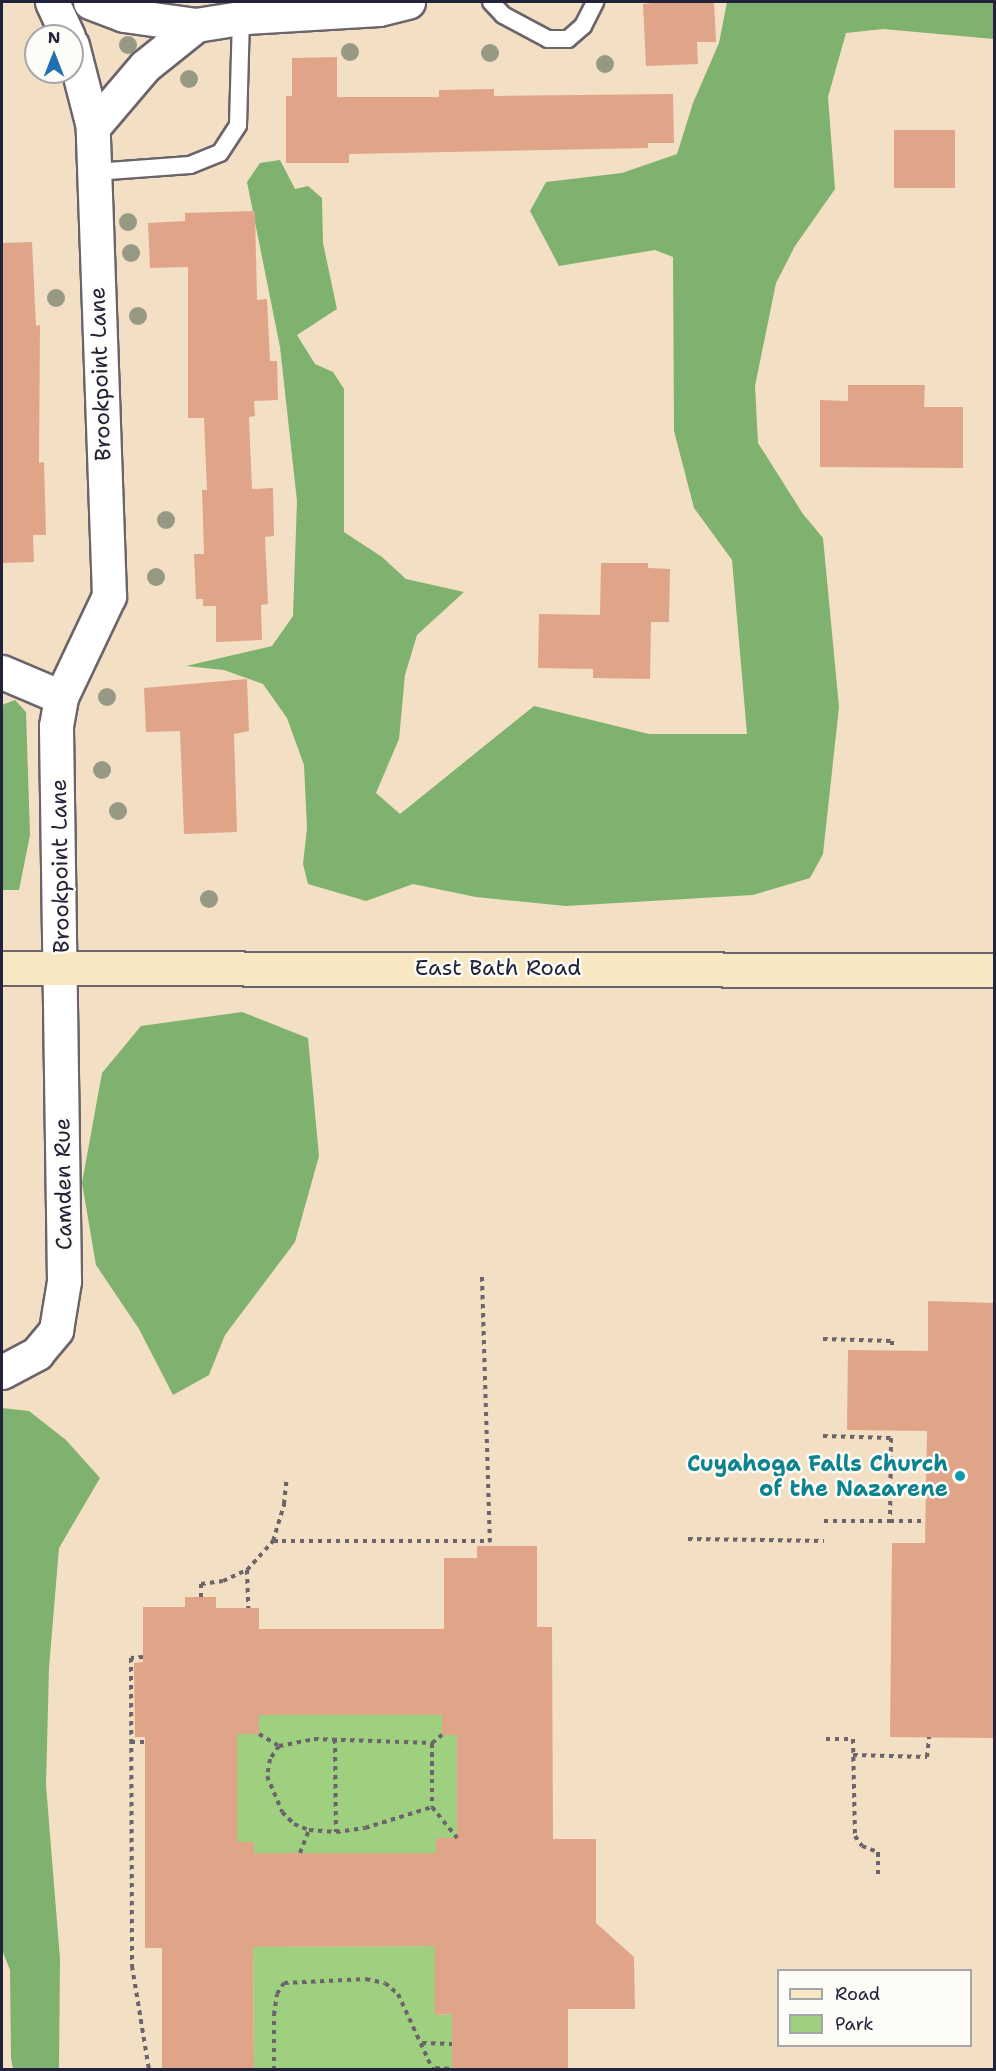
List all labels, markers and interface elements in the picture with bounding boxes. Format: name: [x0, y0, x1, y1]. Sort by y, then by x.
north arrow: [24, 24, 84, 84]
text: N: [48, 27, 60, 48]
street label: Brookpoint Lane: [84, 287, 116, 461]
street label: Brookpoint Lane: [45, 779, 75, 953]
street label: East Bath Road: [415, 955, 581, 981]
street label: Camden Rue: [49, 1118, 77, 1250]
place label: Cuyahoga Falls Church of the Nazarene: [687, 1450, 948, 1502]
marker: Cuyahoga Falls Church of the Nazarene: [953, 1469, 967, 1483]
legend: [777, 1969, 972, 2047]
text: Road: [835, 1982, 880, 2006]
text: Park: [835, 2012, 874, 2036]

